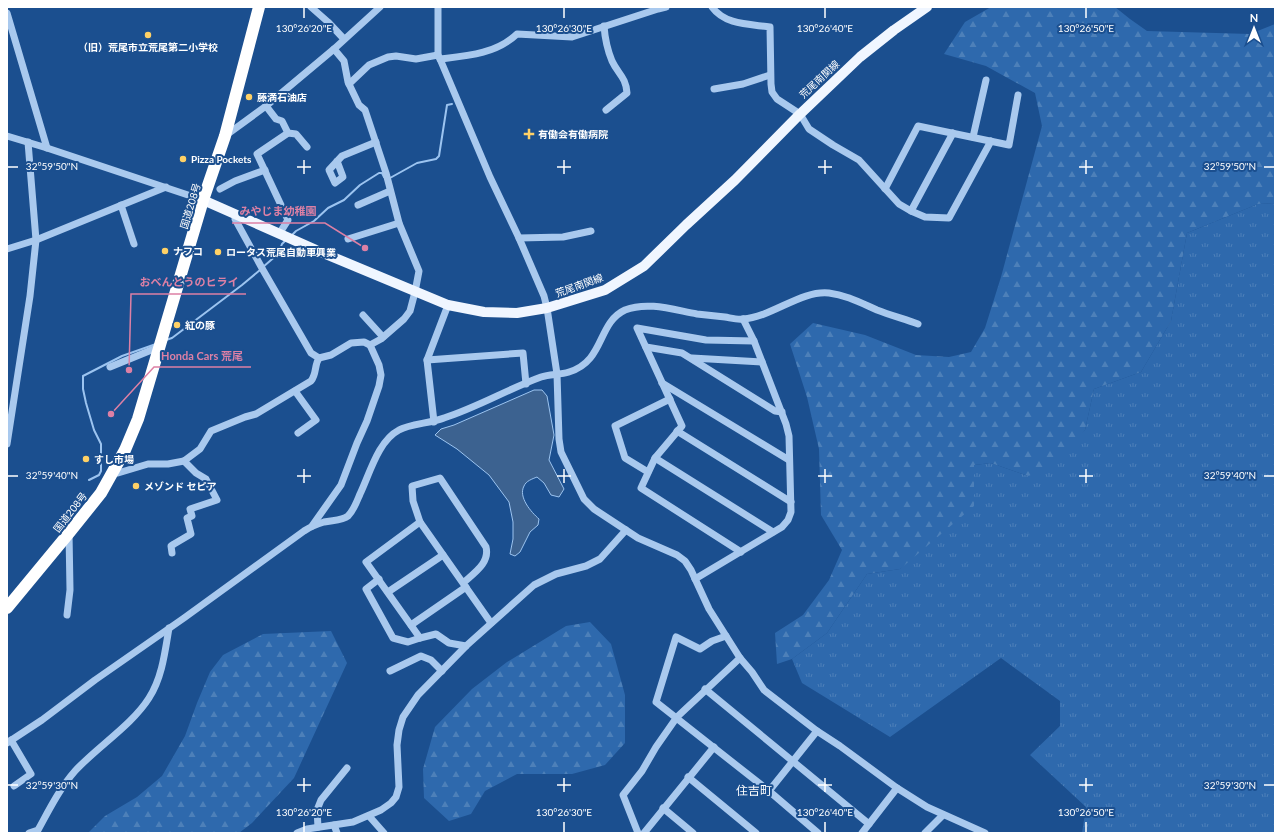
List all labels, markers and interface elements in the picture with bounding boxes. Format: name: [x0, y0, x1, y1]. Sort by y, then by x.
north arrow: [1234, 8, 1274, 48]
text: N: [1250, 11, 1258, 24]
text: 130°26'20"E: [276, 22, 332, 34]
text: 130°26'30"E: [536, 22, 592, 34]
text: 130°26'40"E: [797, 22, 853, 34]
text: 130°26'50"E: [1058, 22, 1114, 34]
marker: （旧）荒尾市立荒尾第二小学校: [143, 30, 153, 40]
place label: （旧）荒尾市立荒尾第二小学校: [78, 41, 218, 53]
street label: 荒尾南関線: [797, 58, 841, 100]
place label: 藤満石油店: [257, 91, 307, 103]
marker: 藤満石油店: [244, 92, 254, 102]
marker: 有働会有働病院: [523, 128, 535, 140]
place label: 有働会有働病院: [538, 128, 608, 140]
place label: Pizza Pockets: [191, 153, 252, 165]
marker: Pizza Pockets: [178, 154, 188, 164]
text: 32°59'50"N: [26, 160, 78, 172]
text: 32°59'50"N: [1204, 160, 1256, 172]
street label: 国道208号: [177, 182, 203, 230]
callout: みやじま幼稚園: [232, 200, 325, 223]
text: みやじま幼稚園: [240, 204, 317, 217]
place label: ナフコ: [173, 245, 203, 257]
marker: ナフコ: [160, 246, 170, 256]
place label: ロータス荒尾自動車興業: [226, 246, 336, 258]
marker: ロータス荒尾自動車興業: [213, 247, 223, 257]
callout: おべんとうのヒライ: [131, 271, 246, 294]
street label: 荒尾南関線: [553, 271, 605, 299]
text: おべんとうのヒライ: [140, 275, 239, 288]
place label: 紅の豚: [185, 319, 215, 331]
marker: 紅の豚: [172, 320, 182, 330]
callout: Honda Cars 荒尾: [154, 344, 251, 367]
text: Honda Cars 荒尾: [161, 349, 243, 362]
place label: すし市場: [94, 453, 134, 465]
marker: すし市場: [81, 454, 91, 464]
text: 32°59'40"N: [26, 469, 78, 481]
text: 32°59'40"N: [1204, 469, 1256, 481]
place label: メゾンド セピア: [144, 480, 216, 492]
marker: メゾンド セピア: [131, 481, 141, 491]
street label: 国道208号: [51, 490, 89, 534]
text: 32°59'30"N: [26, 779, 78, 791]
text: 32°59'30"N: [1204, 779, 1256, 791]
district label: 住吉町: [736, 783, 772, 798]
text: 130°26'20"E: [276, 806, 332, 818]
text: 130°26'30"E: [536, 806, 592, 818]
text: 130°26'40"E: [797, 806, 853, 818]
text: 130°26'50"E: [1058, 806, 1114, 818]

